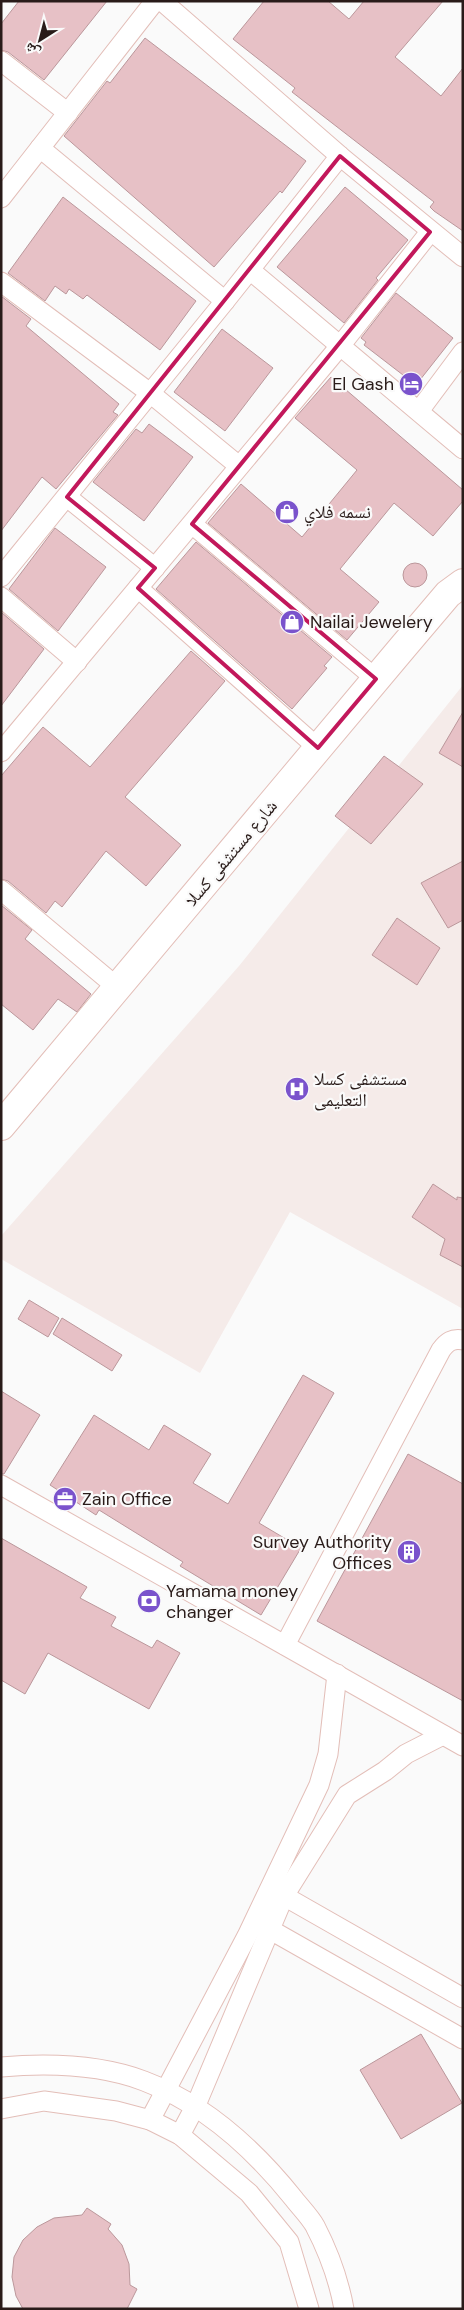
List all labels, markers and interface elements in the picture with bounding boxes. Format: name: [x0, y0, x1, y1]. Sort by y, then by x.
north arrow: [15, 15, 65, 65]
text: ش: [21, 39, 44, 62]
hotel icon: El Gash: [398, 371, 424, 397]
place label: El Gash: [332, 372, 394, 396]
shop icon: نسمه فلاي: [274, 499, 300, 525]
place label: نسمه فلاي: [304, 500, 371, 527]
shop icon: Nailai Jewelery: [279, 609, 305, 635]
place label: Nailai Jewelery: [310, 610, 433, 634]
street label: شارع مستشفى كسلا: [179, 795, 283, 911]
place label: مستشفى كسلا التعليمى: [314, 1067, 407, 1112]
hospital icon: مستشفى كسلا التعليمى: [284, 1076, 310, 1102]
office icon: Zain Office: [52, 1486, 78, 1512]
place label: Zain Office: [82, 1487, 172, 1511]
place label: Survey Authority Offices: [253, 1530, 392, 1575]
building icon: Survey Authority Offices: [396, 1539, 422, 1565]
place label: Yamama money changer: [166, 1579, 298, 1624]
bank icon: Yamama money changer: [136, 1588, 162, 1614]

